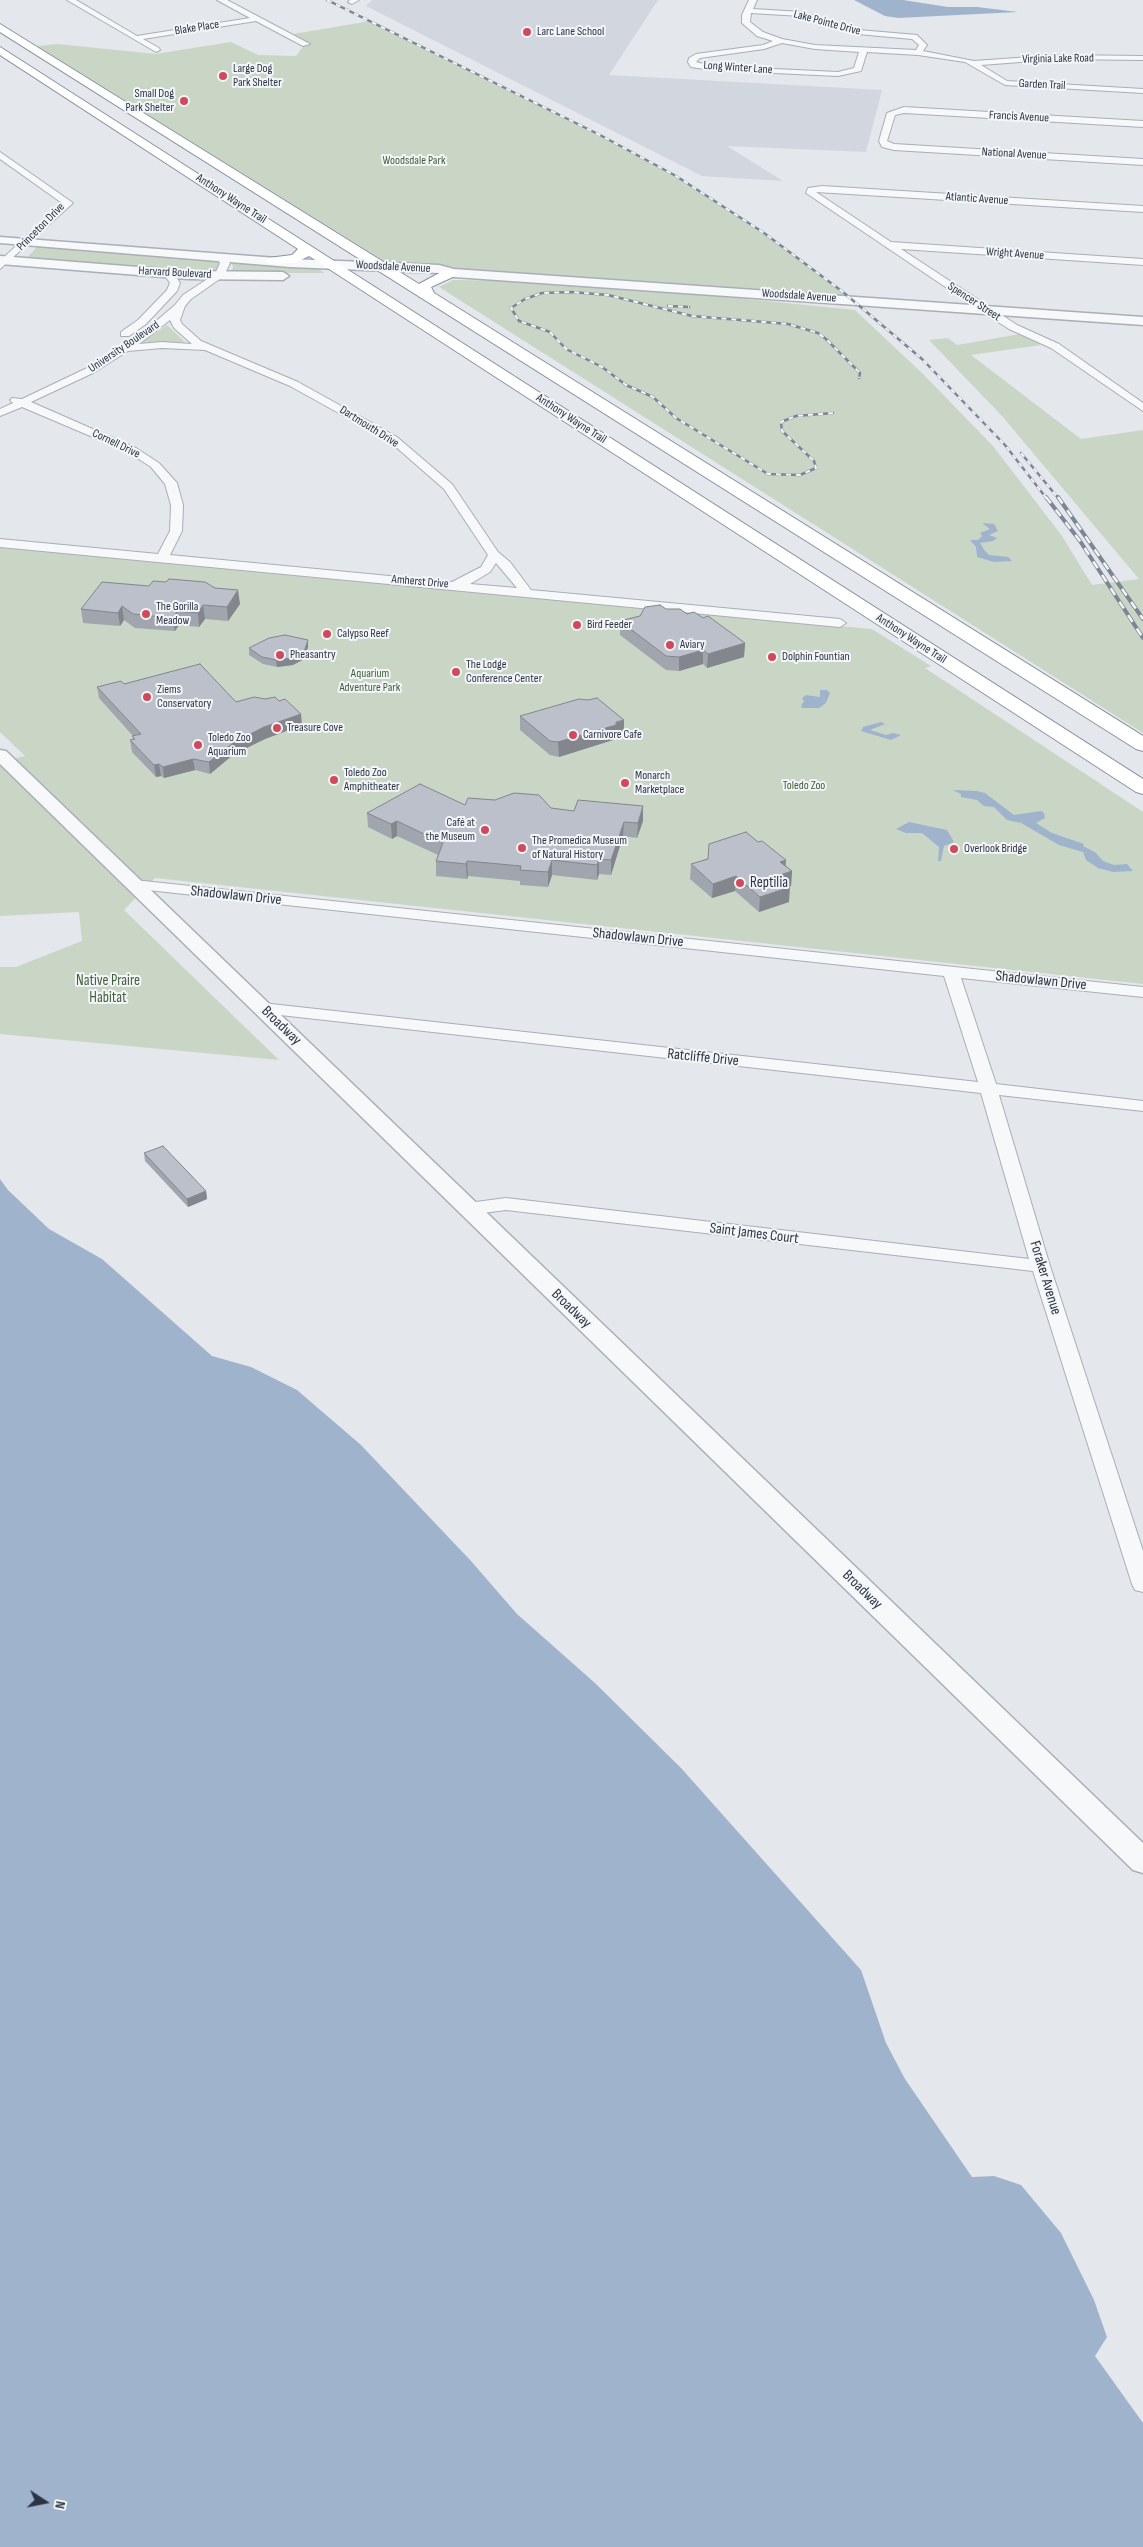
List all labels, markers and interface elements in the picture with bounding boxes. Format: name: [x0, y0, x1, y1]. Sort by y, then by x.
street label: Lake Pointe Drive: [792, 7, 862, 39]
street label: Blake Place: [174, 17, 220, 39]
place label: Larc Lane School: [537, 25, 604, 39]
marker: Larc Lane School: [521, 26, 533, 38]
street label: Virginia Lake Road: [1022, 51, 1094, 67]
street label: Long Winter Lane: [703, 58, 773, 78]
place label: Large Dog Park Shelter: [233, 62, 282, 90]
marker: Large Dog Park Shelter: [217, 70, 229, 82]
street label: Garden Trail: [1018, 77, 1066, 93]
place label: Small Dog Park Shelter: [125, 87, 174, 115]
marker: Small Dog Park Shelter: [178, 95, 190, 107]
street label: Francis Avenue: [989, 108, 1049, 126]
street label: National Avenue: [981, 145, 1047, 163]
park label: Woodsdale Park: [382, 154, 446, 168]
street label: Anthony Wayne Trail: [193, 171, 269, 227]
street label: Atlantic Avenue: [945, 190, 1009, 208]
street label: Princeton Drive: [14, 200, 68, 254]
street label: Wright Avenue: [985, 245, 1045, 263]
street label: Woodsdale Avenue: [355, 258, 431, 276]
street label: Harvard Boulevard: [138, 264, 212, 282]
street label: Spencer Street: [945, 280, 1003, 324]
street label: Woodsdale Avenue: [761, 286, 837, 306]
street label: University Boulevard: [86, 318, 162, 376]
street label: Anthony Wayne Trail: [533, 391, 609, 447]
street label: Dartmouth Drive: [337, 403, 401, 451]
street label: Cornell Drive: [90, 426, 142, 462]
street label: Amherst Drive: [391, 572, 449, 592]
place label: The Gorilla Meadow: [156, 600, 198, 628]
marker: The Gorilla Meadow: [140, 608, 152, 620]
street label: Anthony Wayne Trail: [873, 611, 949, 667]
place label: Bird Feeder: [587, 618, 632, 632]
marker: Bird Feeder: [571, 619, 583, 631]
place label: Calypso Reef: [337, 627, 389, 641]
marker: Calypso Reef: [321, 628, 333, 640]
place label: Aviary: [680, 638, 705, 652]
marker: Aviary: [664, 639, 676, 651]
place label: Pheasantry: [290, 648, 336, 662]
marker: Pheasantry: [274, 649, 286, 661]
place label: Dolphin Fountian: [782, 650, 850, 664]
marker: Dolphin Fountian: [766, 651, 778, 663]
place label: The Lodge Conference Center: [466, 658, 542, 686]
marker: The Lodge Conference Center: [450, 666, 462, 678]
park label: Aquarium Adventure Park: [340, 667, 400, 695]
place label: Ziems Conservatory: [157, 683, 211, 711]
marker: Ziems Conservatory: [141, 691, 153, 703]
place label: Treasure Cove: [287, 721, 343, 735]
marker: Treasure Cove: [271, 722, 283, 734]
place label: Carnivore Cafe: [583, 728, 642, 742]
marker: Carnivore Cafe: [567, 729, 579, 741]
place label: Toledo Zoo Aquarium: [208, 731, 251, 759]
marker: Toledo Zoo Aquarium: [192, 739, 204, 751]
place label: Toledo Zoo Amphitheater: [344, 766, 399, 794]
place label: Monarch Marketplace: [635, 769, 684, 797]
marker: Toledo Zoo Amphitheater: [328, 774, 340, 786]
marker: Monarch Marketplace: [619, 777, 631, 789]
park label: Toledo Zoo: [783, 779, 825, 793]
place label: Café at the Museum: [425, 816, 475, 844]
marker: Café at the Museum: [479, 824, 491, 836]
place label: The Promedica Museum of Natural History: [532, 834, 627, 862]
marker: The Promedica Museum of Natural History: [516, 842, 528, 854]
place label: Overlook Bridge: [964, 842, 1027, 856]
marker: Overlook Bridge: [948, 843, 960, 855]
place label: Reptilia: [750, 874, 788, 892]
marker: Reptilia: [734, 877, 746, 889]
street label: Shadowlawn Drive: [190, 882, 282, 910]
street label: Shadowlawn Drive: [592, 924, 684, 952]
street label: Shadowlawn Drive: [995, 967, 1087, 995]
park label: Native Praire Habitat: [76, 972, 140, 1007]
street label: Broadway: [257, 1003, 305, 1049]
street label: Ratcliffe Drive: [666, 1045, 740, 1071]
street label: Saint James Court: [709, 1220, 799, 1248]
street label: Foraker Avenue: [1025, 1239, 1065, 1317]
street label: Broadway: [547, 1286, 595, 1332]
street label: Broadway: [838, 1567, 886, 1613]
north arrow: [20, 2477, 70, 2527]
text: N: [51, 2500, 69, 2510]

